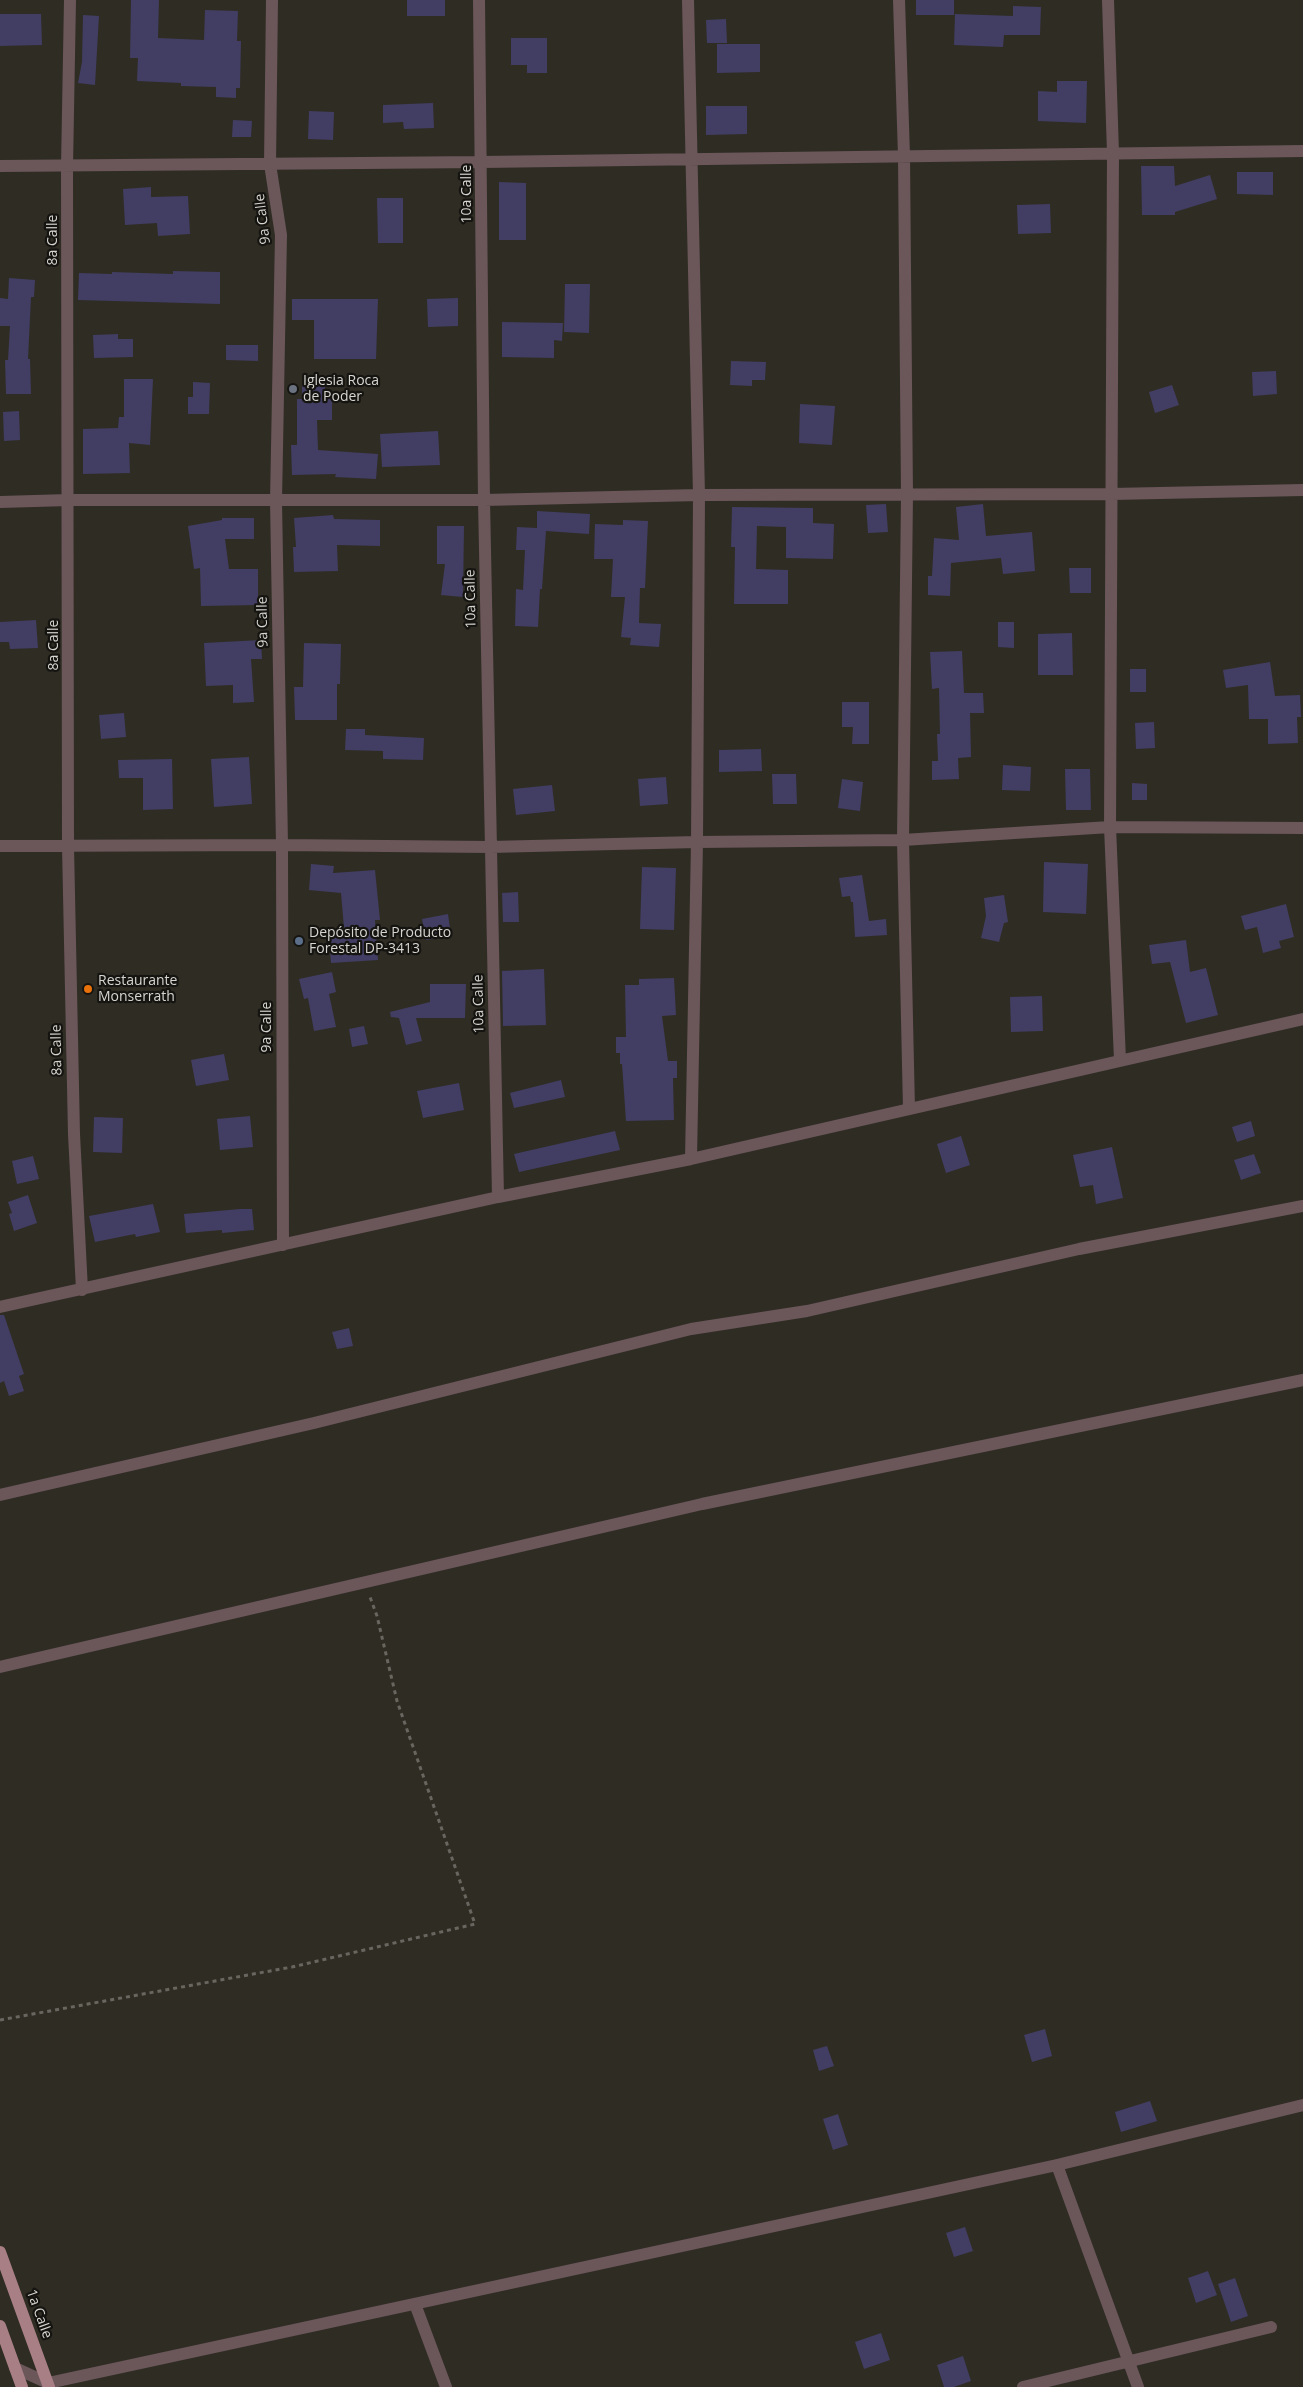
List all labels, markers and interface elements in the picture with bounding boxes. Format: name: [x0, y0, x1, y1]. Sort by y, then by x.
street label: 10a Calle: [459, 165, 475, 223]
street label: 9a Calle: [252, 193, 274, 245]
street label: 8a Calle: [45, 215, 61, 265]
place label: Iglesia Roca de Poder: [303, 373, 379, 406]
marker: Iglesia Roca de Poder: [287, 383, 299, 395]
street label: 10a Calle: [462, 569, 480, 629]
street label: 9a Calle: [254, 596, 272, 648]
street label: 8a Calle: [46, 620, 62, 670]
place label: Depósito de Producto Forestal DP-3413: [309, 925, 451, 958]
marker: Depósito de Producto Forestal DP-3413: [293, 935, 305, 947]
place label: Restaurante Monserrath: [98, 973, 177, 1006]
street label: 10a Calle: [470, 974, 488, 1034]
marker: Restaurante Monserrath: [82, 983, 94, 995]
street label: 9a Calle: [259, 1002, 275, 1052]
street label: 8a Calle: [48, 1024, 66, 1076]
street label: 1a Calle: [22, 2287, 56, 2341]

